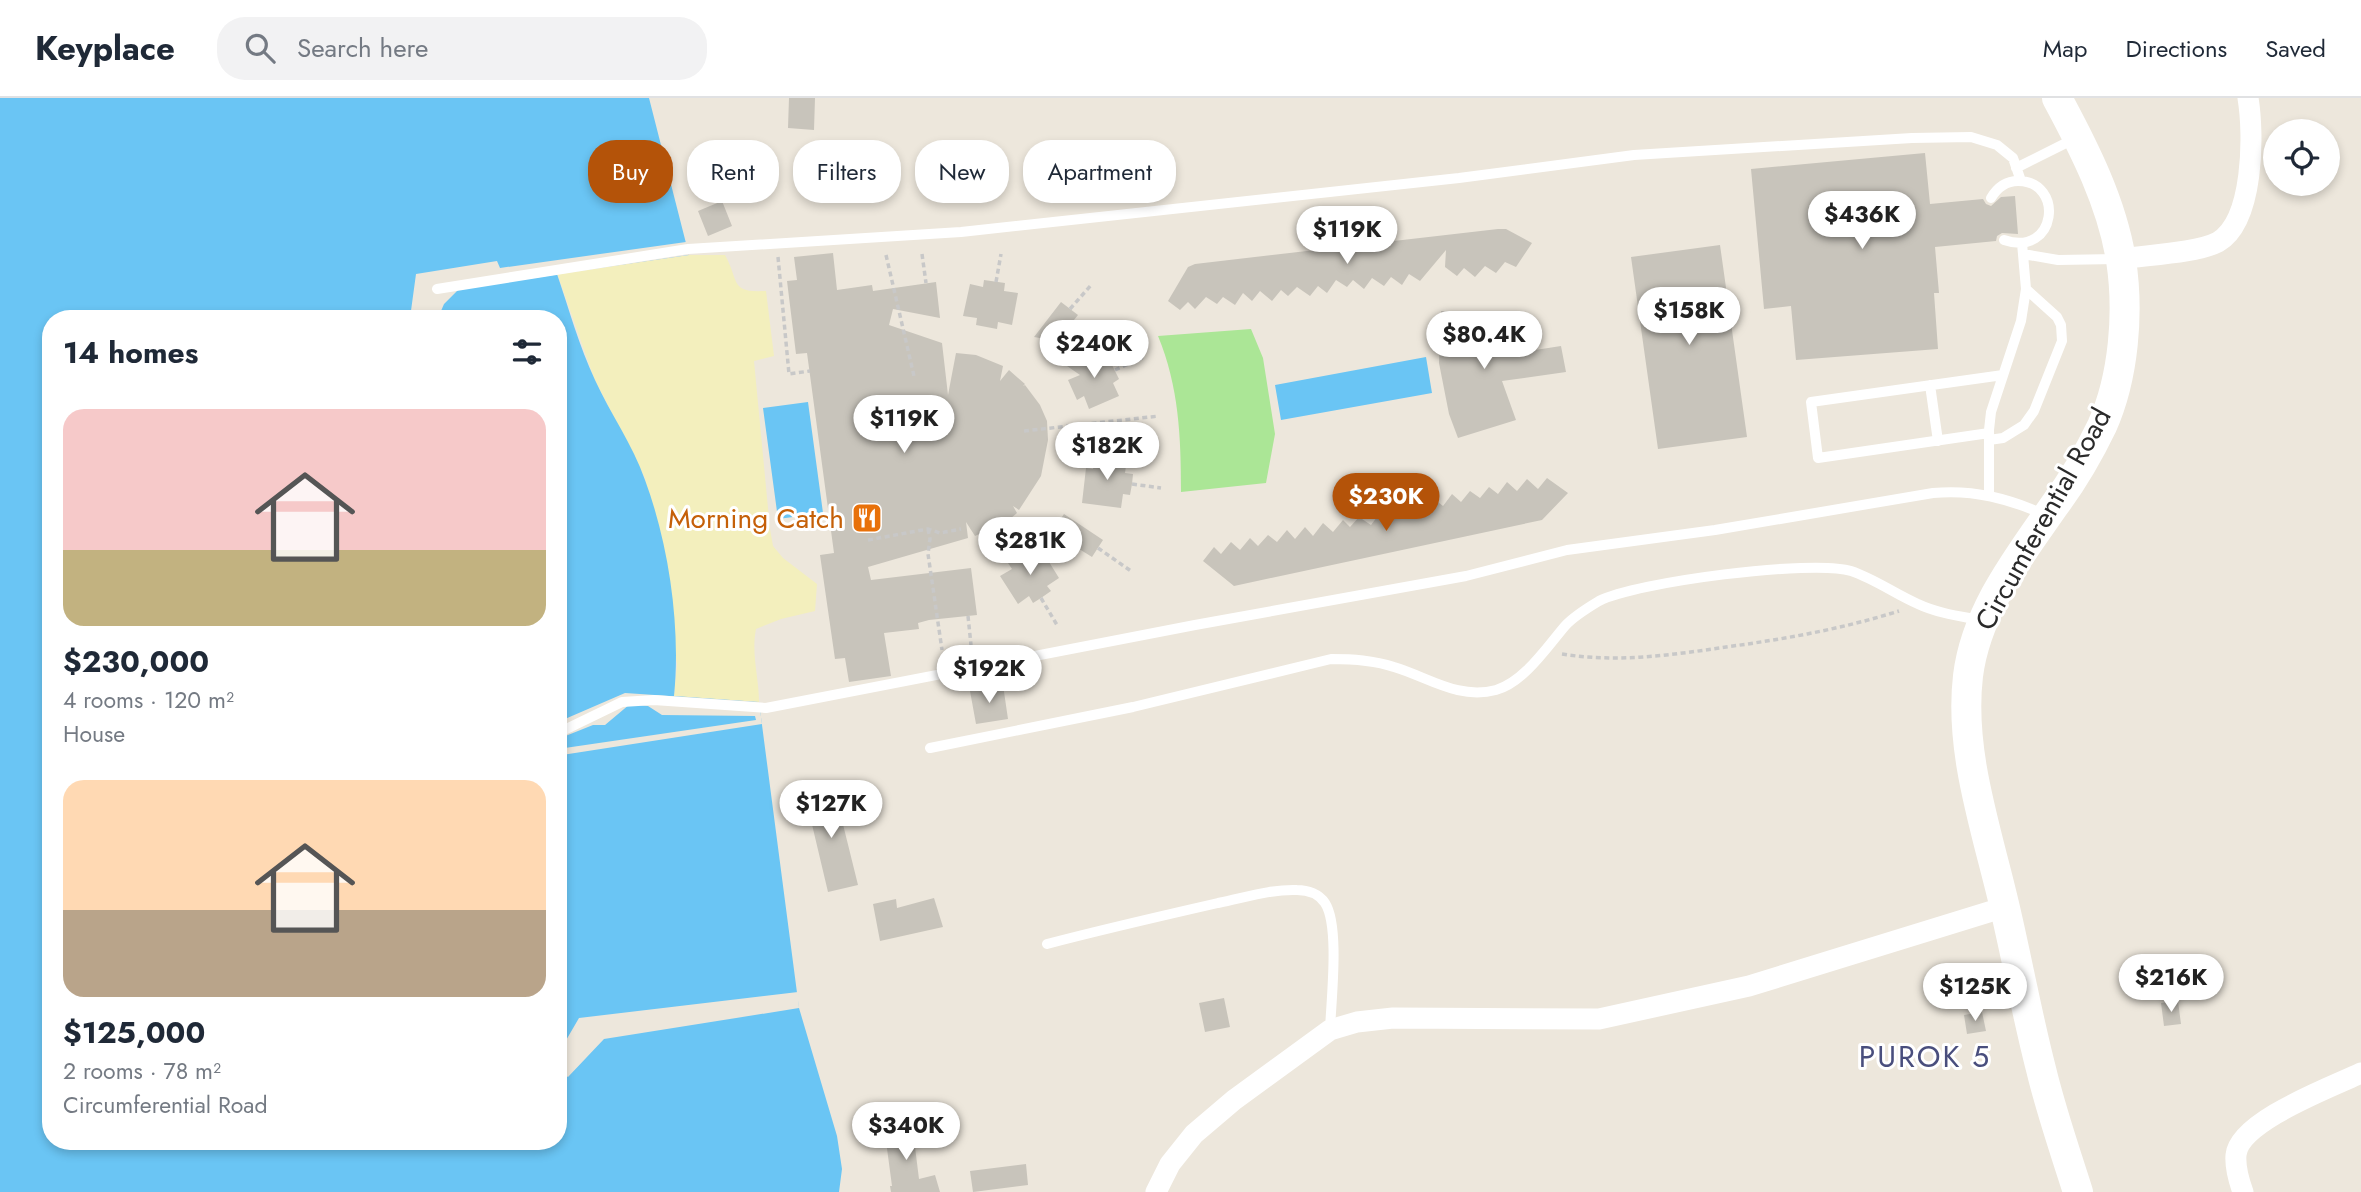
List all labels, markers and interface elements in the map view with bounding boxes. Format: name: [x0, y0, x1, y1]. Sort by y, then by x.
search box: [217, 17, 707, 80]
text: Keyplace: [35, 25, 175, 72]
icon: search: [241, 29, 279, 67]
text: Search here: [297, 29, 428, 67]
text: Map: [2043, 31, 2088, 66]
text: Directions: [2126, 31, 2227, 66]
text: Saved: [2265, 31, 2326, 66]
map controls: [2263, 119, 2340, 196]
button: locate: [2263, 119, 2340, 196]
chip: Buy: [588, 140, 673, 203]
chip: Rent: [687, 140, 779, 203]
chip: Filters: [793, 140, 901, 203]
chip: New: [915, 140, 1009, 203]
chip: Apartment: [1023, 140, 1176, 203]
pin: $436K: [1813, 192, 1911, 251]
text: $436K: [1824, 197, 1900, 231]
pin: $119K: [1298, 206, 1396, 266]
text: $119K: [1312, 212, 1382, 246]
pin: $158K: [1640, 288, 1738, 347]
text: $158K: [1653, 293, 1725, 327]
pin: $80.4K: [1427, 312, 1541, 371]
text: $80.4K: [1442, 317, 1526, 351]
pin: $240K: [1045, 320, 1143, 380]
text: $240K: [1056, 326, 1132, 360]
text: 14 homes: [63, 331, 198, 374]
icon: filters: [508, 333, 546, 371]
pin: $119K: [855, 396, 953, 455]
street label: Circumferential Road: [1965, 400, 2121, 638]
text: $119K: [869, 401, 939, 435]
pin: $182K: [1058, 422, 1156, 482]
text: $182K: [1071, 428, 1143, 462]
icon: home: [242, 454, 368, 580]
pin: $230K: [1337, 474, 1435, 533]
text: $230K: [1349, 479, 1423, 513]
place label: Morning Catch: [668, 498, 844, 539]
restaurant icon: Morning Catch: [850, 501, 884, 535]
pin: $281K: [981, 518, 1079, 577]
text: $281K: [994, 523, 1066, 557]
text: $230,000: [63, 640, 209, 683]
pin: $192K: [940, 646, 1038, 705]
text: $192K: [953, 651, 1025, 685]
text: 4 rooms · 120 m²: [63, 683, 234, 717]
text: House: [63, 717, 125, 751]
pin: $127K: [782, 780, 880, 840]
text: $127K: [795, 786, 867, 820]
icon: home: [242, 825, 368, 951]
pin: $216K: [2122, 954, 2220, 1014]
text: $216K: [2135, 960, 2207, 994]
pin: $125K: [1926, 964, 2024, 1023]
text: $125K: [1939, 969, 2011, 1003]
text: $125,000: [63, 1011, 205, 1054]
district label: PUROK 5: [1859, 1035, 1991, 1078]
text: 2 rooms · 78 m²: [63, 1054, 221, 1088]
text: Circumferential Road: [63, 1088, 268, 1122]
pin: $340K: [857, 1102, 955, 1162]
text: $340K: [868, 1108, 944, 1142]

